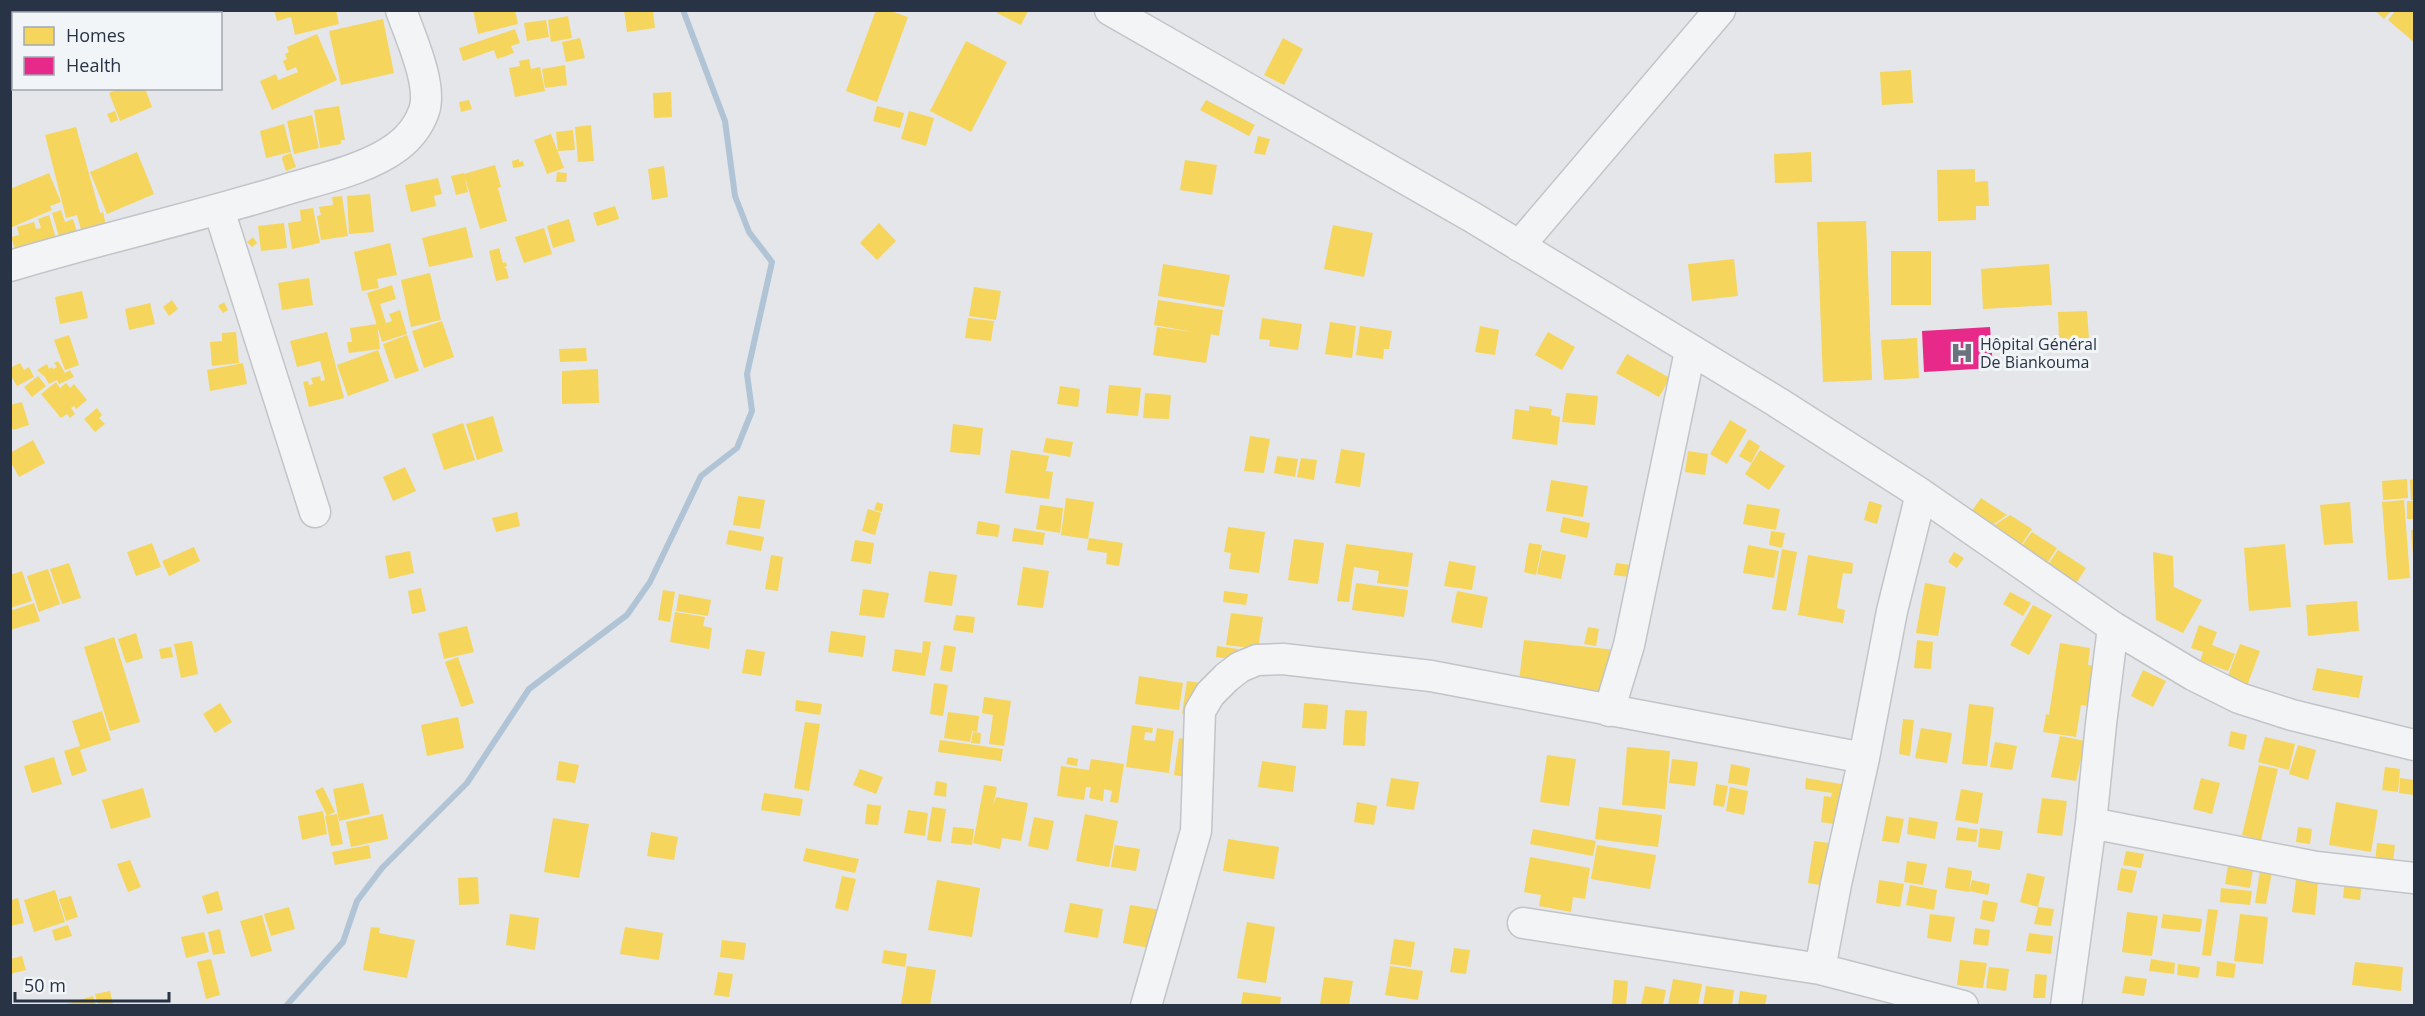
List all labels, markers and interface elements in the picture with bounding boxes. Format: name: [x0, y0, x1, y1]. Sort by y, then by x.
legend: [12, 12, 222, 90]
text: Homes: [66, 23, 125, 47]
text: Health: [66, 53, 121, 77]
place label: Hôpital Général De Biankouma: [1980, 333, 2097, 373]
hospital icon: Hôpital Général De Biankouma: [1949, 340, 1975, 366]
scale bar: [15, 965, 170, 1003]
text: 50 m: [24, 973, 66, 997]

